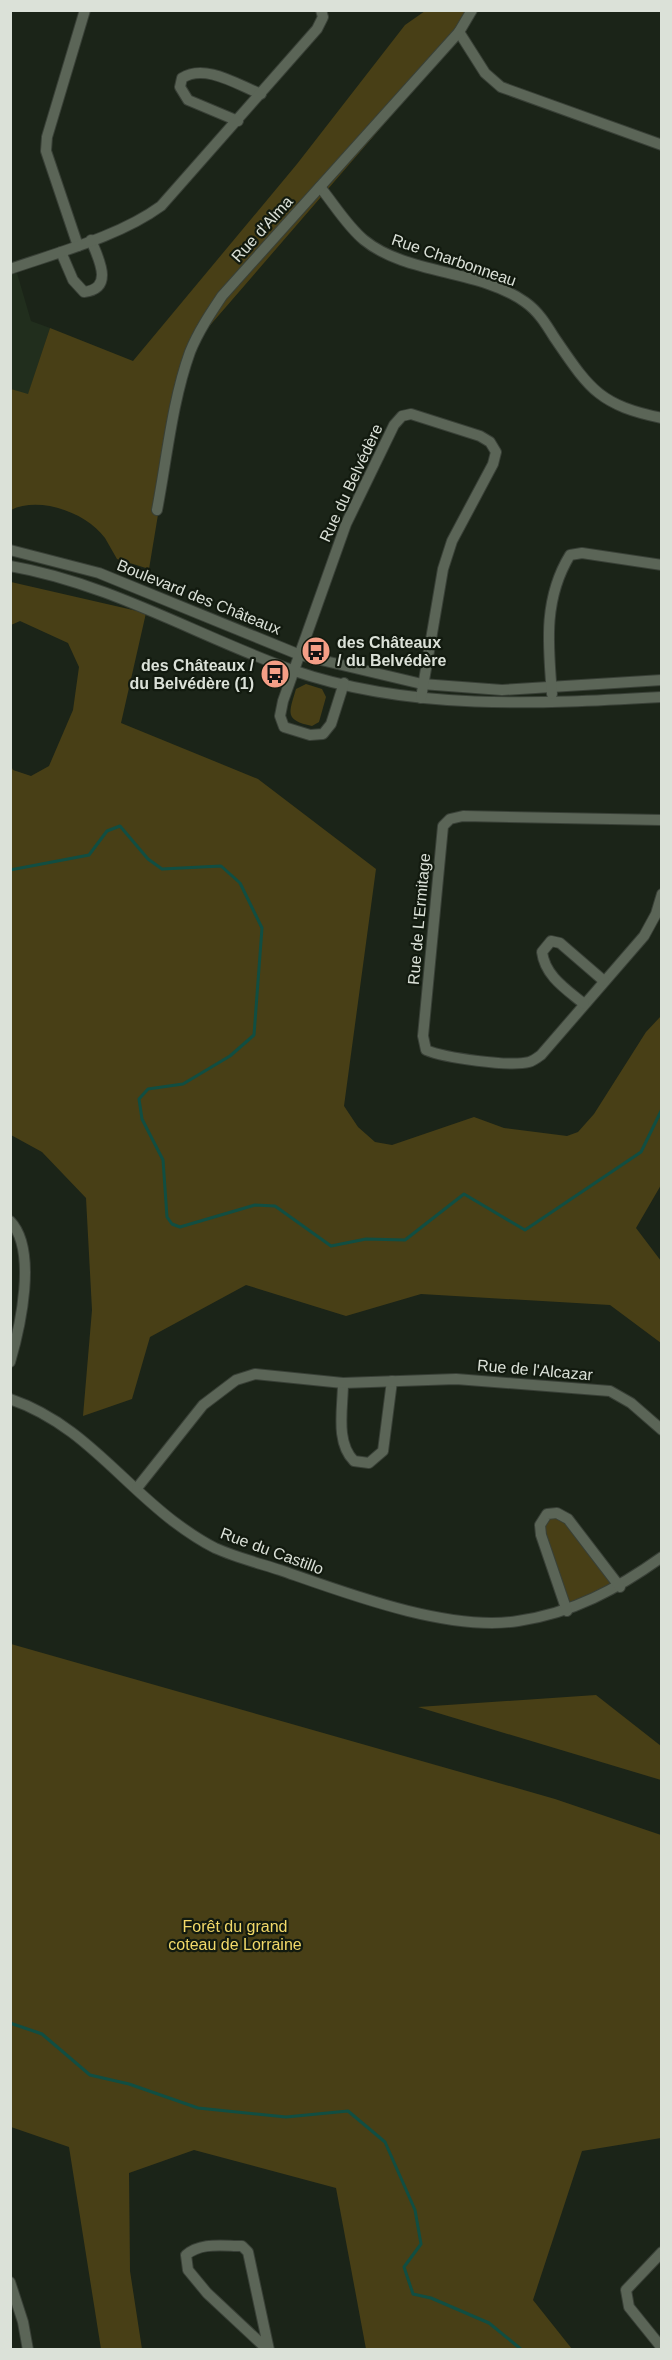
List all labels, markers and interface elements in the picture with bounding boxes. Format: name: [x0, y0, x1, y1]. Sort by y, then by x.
street label: Rue d'Alma: [228, 193, 296, 265]
street label: Rue Charbonneau: [389, 231, 519, 289]
street label: Rue du Belvédère: [316, 421, 386, 545]
street label: Boulevard des Châteaux: [115, 556, 283, 638]
place label: des Châteaux / du Belvédère: [337, 634, 446, 669]
bus stop icon: des Châteaux / du Belvédère: [300, 635, 332, 667]
place label: des Châteaux / du Belvédère (1): [130, 657, 255, 692]
bus stop icon: des Châteaux / du Belvédère (1): [259, 658, 291, 690]
street label: Rue de L'Ermitage: [405, 852, 433, 985]
street label: Rue de l'Alcazar: [476, 1356, 594, 1384]
street label: Rue du Castillo: [218, 1524, 326, 1578]
park label: Forêt du grand coteau de Lorraine: [168, 1918, 302, 1953]

